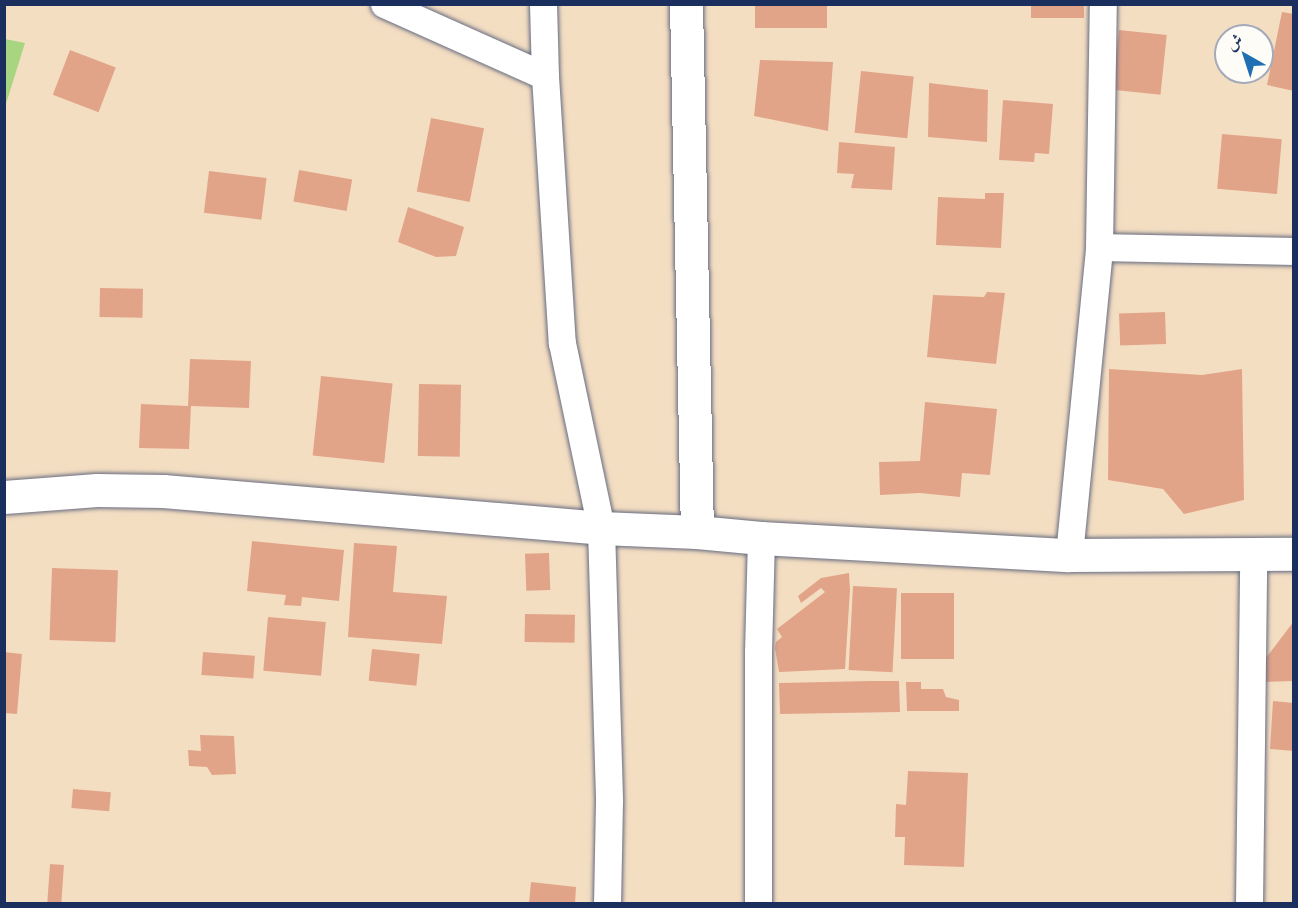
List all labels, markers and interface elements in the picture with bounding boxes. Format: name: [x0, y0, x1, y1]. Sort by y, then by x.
north arrow: [1214, 24, 1274, 84]
text: ش: [1220, 27, 1248, 56]

